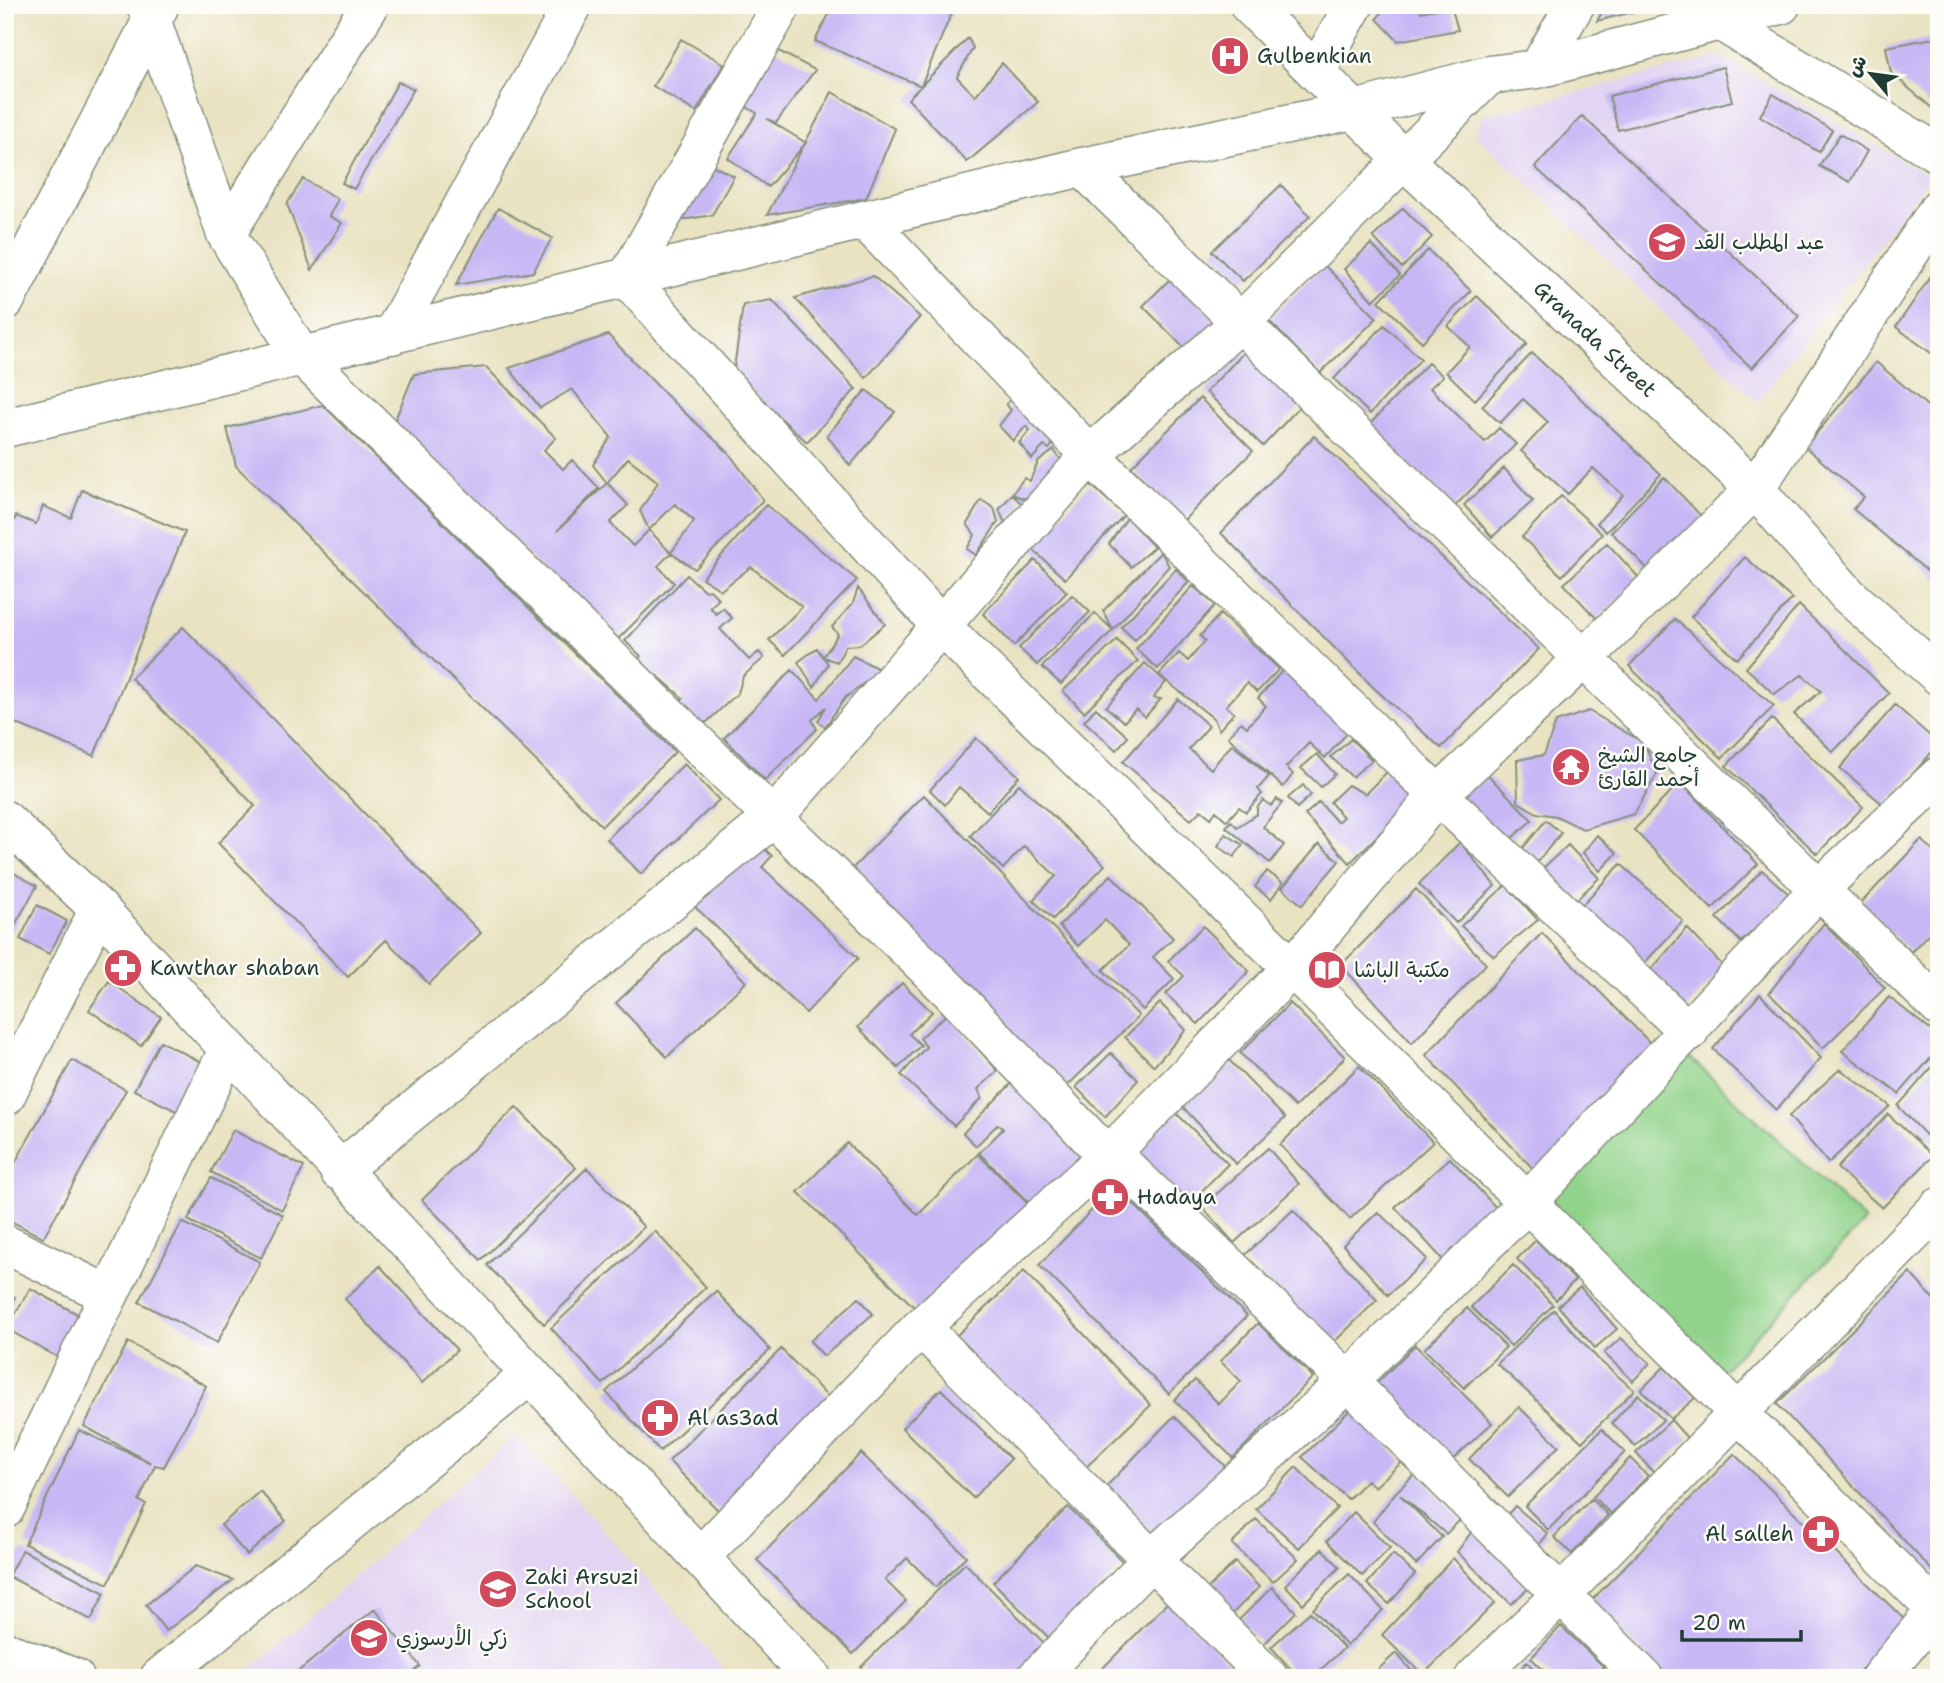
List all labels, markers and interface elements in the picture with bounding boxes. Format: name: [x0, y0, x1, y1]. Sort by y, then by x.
hospital icon: Gulbenkian: [1209, 35, 1251, 77]
north arrow: [1836, 38, 1906, 108]
place label: Gulbenkian: [1257, 42, 1372, 70]
text: ش: [1841, 51, 1873, 81]
school or university icon: عبد المطلب القد: [1646, 221, 1688, 263]
place label: عبد المطلب القد: [1694, 228, 1824, 256]
street label: Granada Street: [1528, 275, 1662, 403]
place label: جامع الشيخ أحمد القارئ: [1598, 741, 1699, 793]
temple icon: جامع الشيخ أحمد القارئ: [1550, 746, 1592, 788]
pharmacy icon: Kawthar shaban: [102, 947, 144, 989]
library icon: مكتبة الباشا: [1306, 949, 1348, 991]
place label: Kawthar shaban: [150, 954, 320, 982]
place label: مكتبة الباشا: [1354, 956, 1450, 984]
pharmacy icon: Hadaya: [1089, 1176, 1131, 1218]
place label: Hadaya: [1137, 1183, 1216, 1211]
pharmacy icon: Al as3ad: [639, 1397, 681, 1439]
place label: Al as3ad: [687, 1404, 779, 1432]
pharmacy icon: Al salleh: [1800, 1513, 1842, 1555]
place label: Al salleh: [1705, 1520, 1794, 1548]
place label: Zaki Arsuzi School: [525, 1563, 639, 1615]
school or university icon: Zaki Arsuzi School: [477, 1568, 519, 1610]
scale bar: [1682, 1599, 1800, 1643]
text: 20 m: [1692, 1609, 1746, 1637]
school or university icon: زكي الأرسوزي: [348, 1617, 390, 1659]
place label: زكي الأرسوزي: [396, 1624, 508, 1657]

